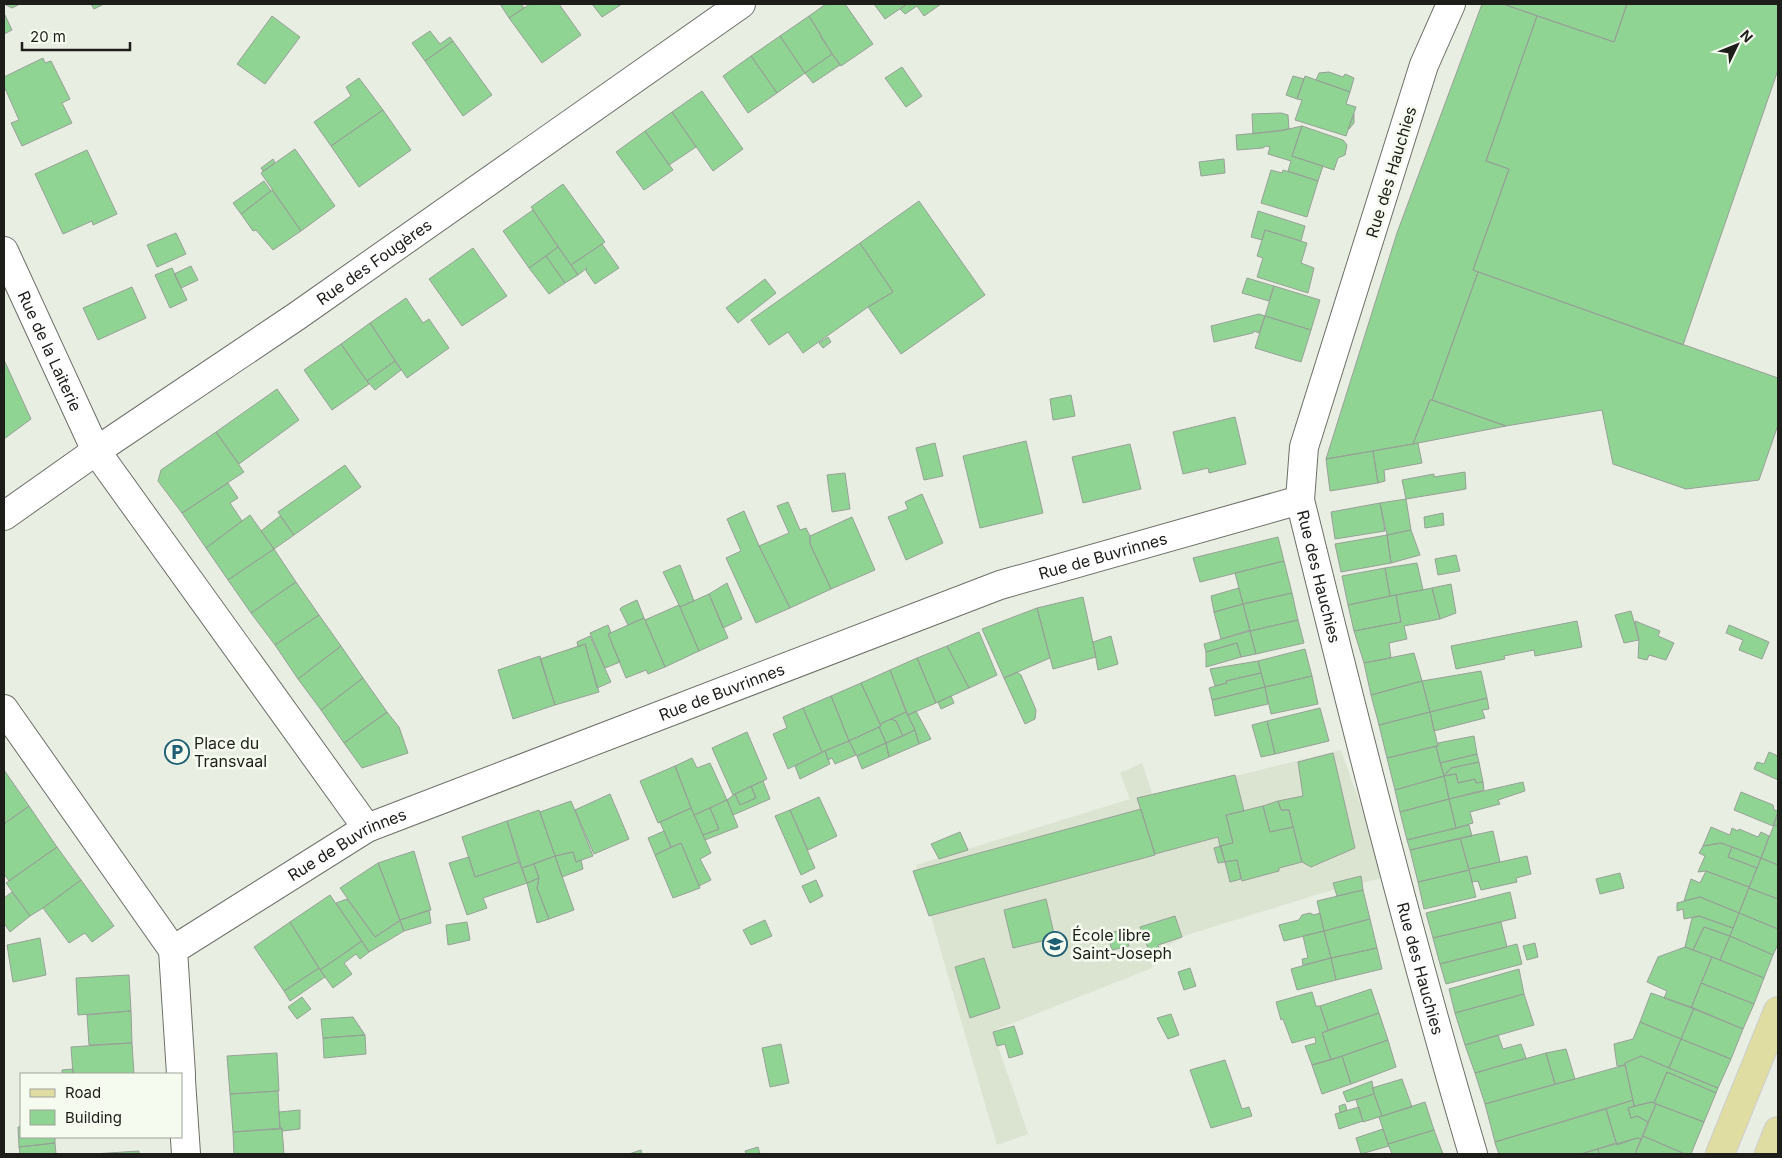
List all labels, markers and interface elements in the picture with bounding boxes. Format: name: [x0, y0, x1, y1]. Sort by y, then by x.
scale bar: [22, 20, 130, 52]
north arrow: [1712, 20, 1762, 70]
text: N: [1737, 26, 1757, 45]
text: 20 m: [30, 27, 66, 46]
street label: Rue des Hauchies: [1362, 104, 1420, 240]
street label: Rue des Fougères: [313, 214, 436, 309]
street label: Rue de la Laiterie: [14, 288, 86, 414]
street label: Rue des Hauchies: [1293, 508, 1345, 645]
street label: Rue de Buvrinnes: [1036, 528, 1169, 584]
street label: Rue de Buvrinnes: [656, 659, 787, 725]
place label: Place du Transvaal: [194, 733, 267, 771]
parking icon: Place du Transvaal: [164, 739, 190, 765]
street label: Rue de Buvrinnes: [284, 804, 409, 885]
street label: Rue des Hauchies: [1393, 900, 1448, 1037]
place label: École libre Saint-Joseph: [1072, 925, 1172, 963]
school or university icon: École libre Saint-Joseph: [1042, 931, 1068, 957]
legend: [20, 1073, 182, 1138]
text: Road: [65, 1083, 101, 1102]
text: Building: [65, 1108, 122, 1127]

